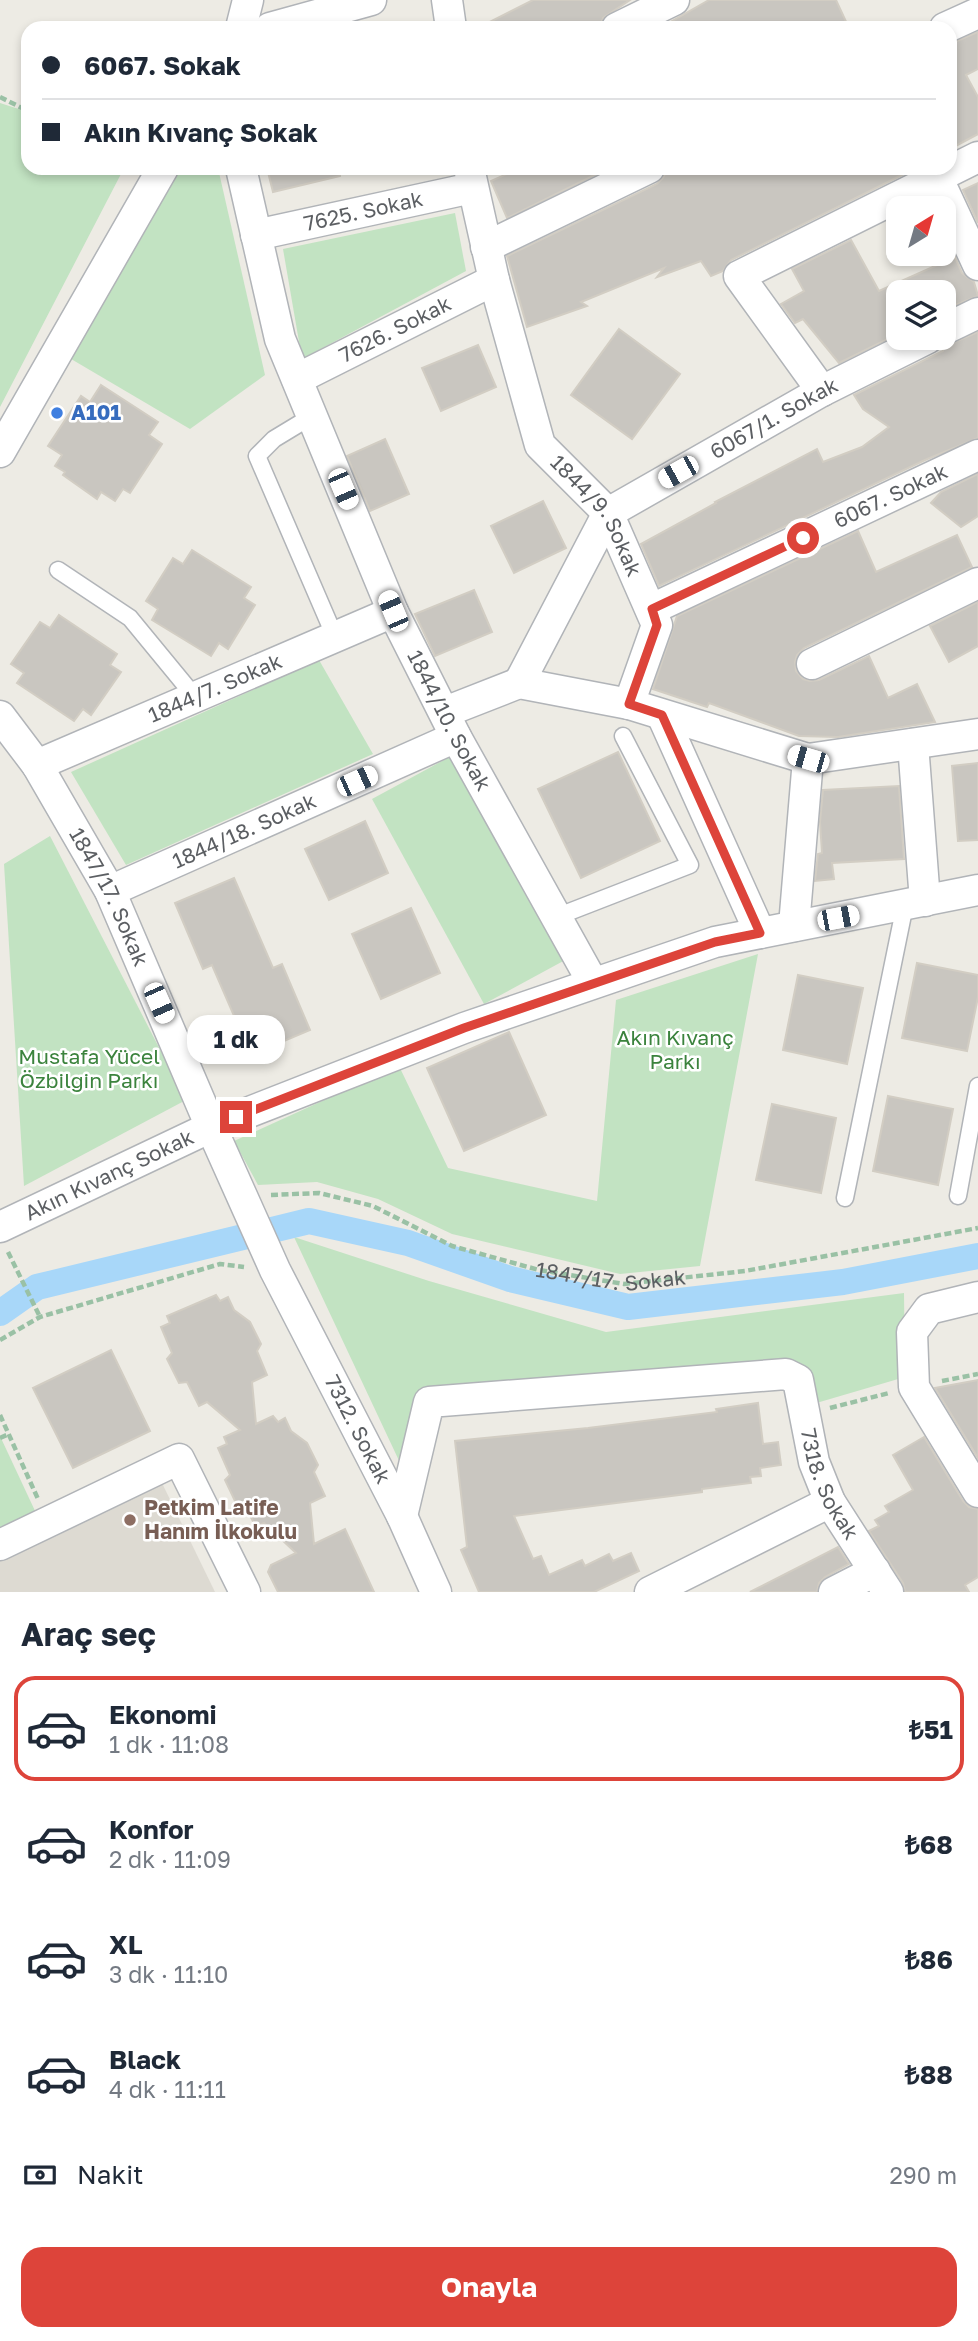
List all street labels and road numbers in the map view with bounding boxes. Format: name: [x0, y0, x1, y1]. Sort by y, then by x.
street label: 7625. Sokak: [301, 185, 425, 236]
street label: 7626. Sokak: [335, 290, 455, 368]
street label: 6067/1. Sokak: [705, 371, 842, 464]
street label: 1844/9. Sokak: [545, 449, 648, 580]
street label: 6067. Sokak: [829, 457, 951, 533]
street label: 1844/10. Sokak: [402, 646, 497, 795]
street label: 1844/7. Sokak: [144, 647, 286, 728]
street label: 1844/18. Sokak: [168, 787, 320, 874]
street label: 1847/17. Sokak: [64, 823, 155, 970]
street label: Akın Kıvanç Sokak: [20, 1123, 198, 1225]
street label: 1847/17. Sokak: [534, 1256, 687, 1296]
street label: 7312. Sokak: [319, 1370, 397, 1488]
street label: 7318. Sokak: [796, 1426, 865, 1544]

